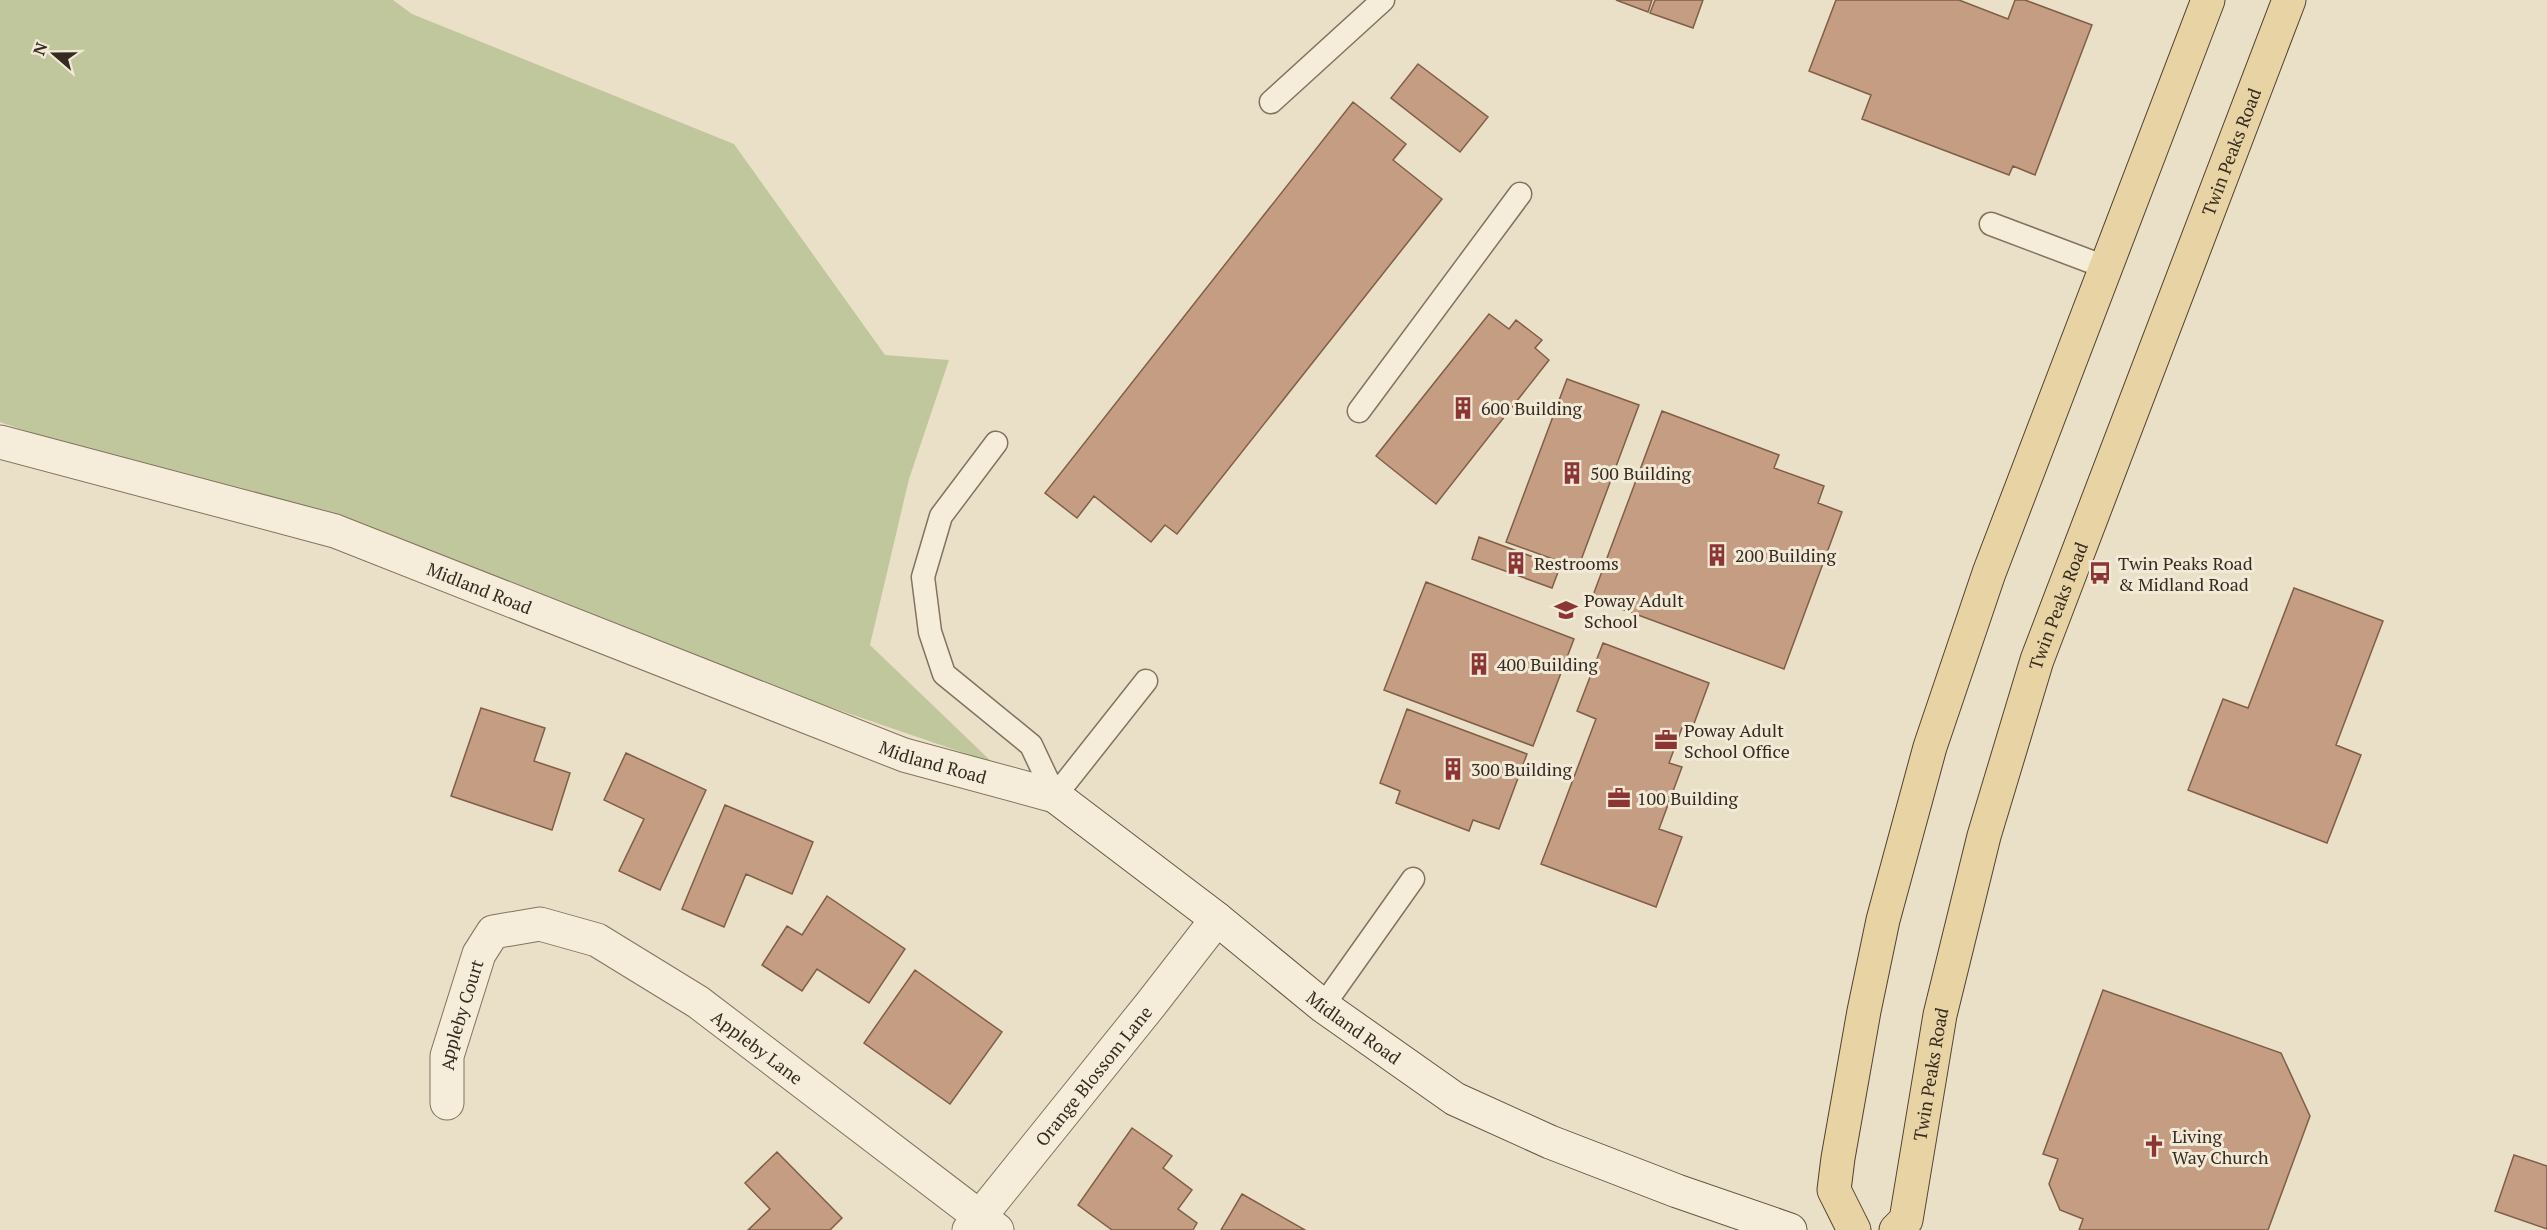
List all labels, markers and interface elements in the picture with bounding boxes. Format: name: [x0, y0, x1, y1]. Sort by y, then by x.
north arrow: [24, 24, 84, 84]
text: N: [27, 39, 52, 58]
street label: Twin Peaks Road: [2196, 85, 2266, 219]
building icon: 600 Building: [1450, 395, 1476, 421]
place label: 600 Building: [1481, 396, 1582, 420]
building icon: 500 Building: [1559, 460, 1585, 486]
place label: 500 Building: [1590, 461, 1691, 485]
street label: Twin Peaks Road: [2023, 539, 2093, 673]
building icon: 200 Building: [1704, 542, 1730, 568]
place label: 200 Building: [1735, 543, 1836, 567]
building icon: Restrooms: [1503, 550, 1529, 576]
place label: Restrooms: [1534, 551, 1619, 575]
place label: Twin Peaks Road & Midland Road: [2118, 551, 2253, 596]
street label: Midland Road: [424, 556, 536, 619]
bus stop icon: Twin Peaks Road & Midland Road: [2087, 560, 2113, 586]
place label: Poway Adult School: [1584, 588, 1684, 633]
school or university icon: Poway Adult School: [1553, 597, 1579, 623]
building icon: 400 Building: [1466, 651, 1492, 677]
place label: 400 Building: [1497, 652, 1598, 676]
place label: Poway Adult School Office: [1684, 718, 1790, 763]
office icon: Poway Adult School Office: [1653, 727, 1679, 753]
street label: Midland Road: [876, 734, 989, 789]
building icon: 300 Building: [1440, 756, 1466, 782]
place label: 300 Building: [1471, 757, 1572, 781]
office icon: 100 Building: [1606, 785, 1632, 811]
place label: 100 Building: [1637, 786, 1738, 810]
street label: Appleby Court: [435, 956, 489, 1071]
street label: Midland Road: [1302, 985, 1406, 1069]
street label: Orange Blossom Lane: [1029, 1001, 1157, 1151]
street label: Appleby Lane: [707, 1005, 808, 1090]
street label: Twin Peaks Road: [1907, 1005, 1953, 1143]
place label: Living Way Church: [2172, 1124, 2269, 1169]
church icon: Living Way Church: [2141, 1133, 2167, 1159]

